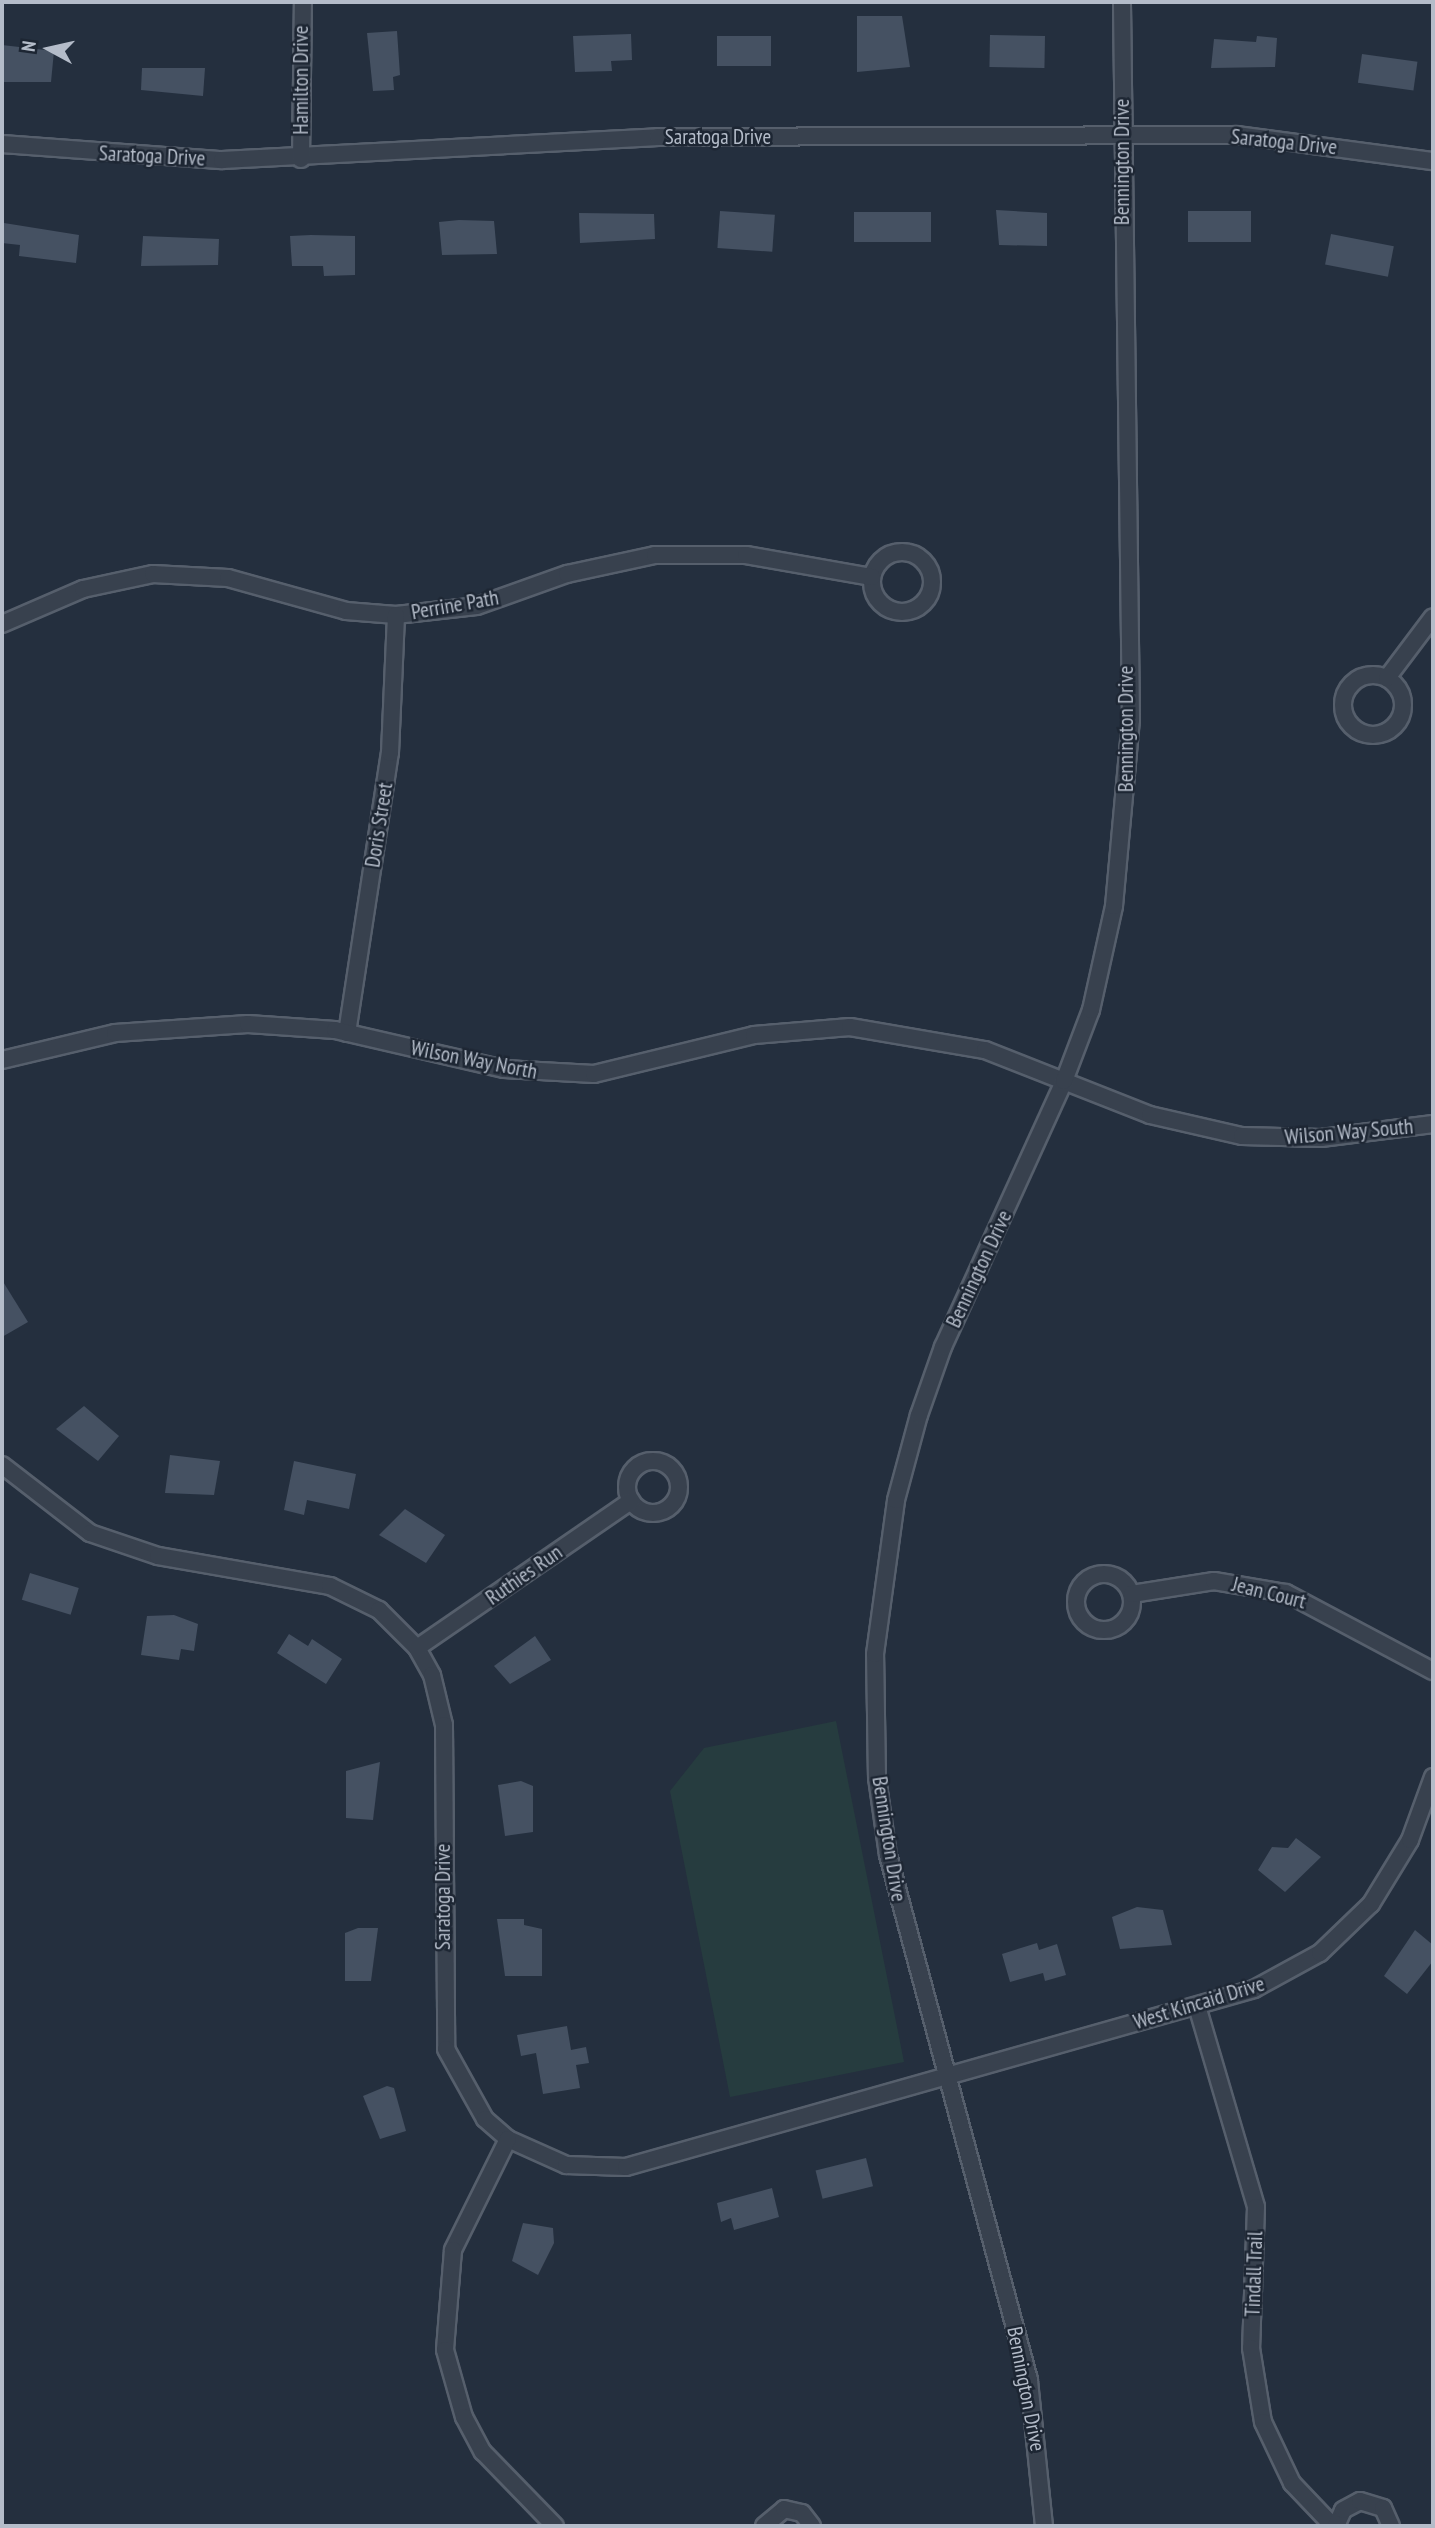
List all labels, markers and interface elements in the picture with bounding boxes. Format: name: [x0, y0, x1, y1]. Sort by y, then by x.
north arrow: [14, 14, 84, 84]
street label: Hamilton Drive: [288, 25, 314, 135]
text: N: [16, 39, 41, 53]
street label: Bennington Drive: [1109, 99, 1135, 225]
street label: Saratoga Drive: [665, 124, 771, 150]
street label: Saratoga Drive: [1230, 124, 1338, 160]
street label: Saratoga Drive: [98, 141, 206, 171]
street label: Perrine Path: [409, 585, 501, 625]
street label: Bennington Drive: [1113, 666, 1139, 792]
street label: Doris Street: [360, 781, 398, 869]
street label: Wilson Way North: [408, 1035, 540, 1085]
street label: Wilson Way South: [1283, 1114, 1415, 1150]
street label: Bennington Drive: [941, 1206, 1017, 1332]
street label: Ruthies Run: [481, 1540, 567, 1610]
street label: Jean Court: [1230, 1572, 1308, 1614]
street label: Bennington Drive: [867, 1775, 911, 1903]
street label: Saratoga Drive: [430, 1844, 456, 1950]
street label: West Kincaid Drive: [1130, 1971, 1268, 2035]
street label: Tindall Trail: [1240, 2231, 1268, 2317]
street label: Bennington Drive: [1002, 2325, 1050, 2453]

